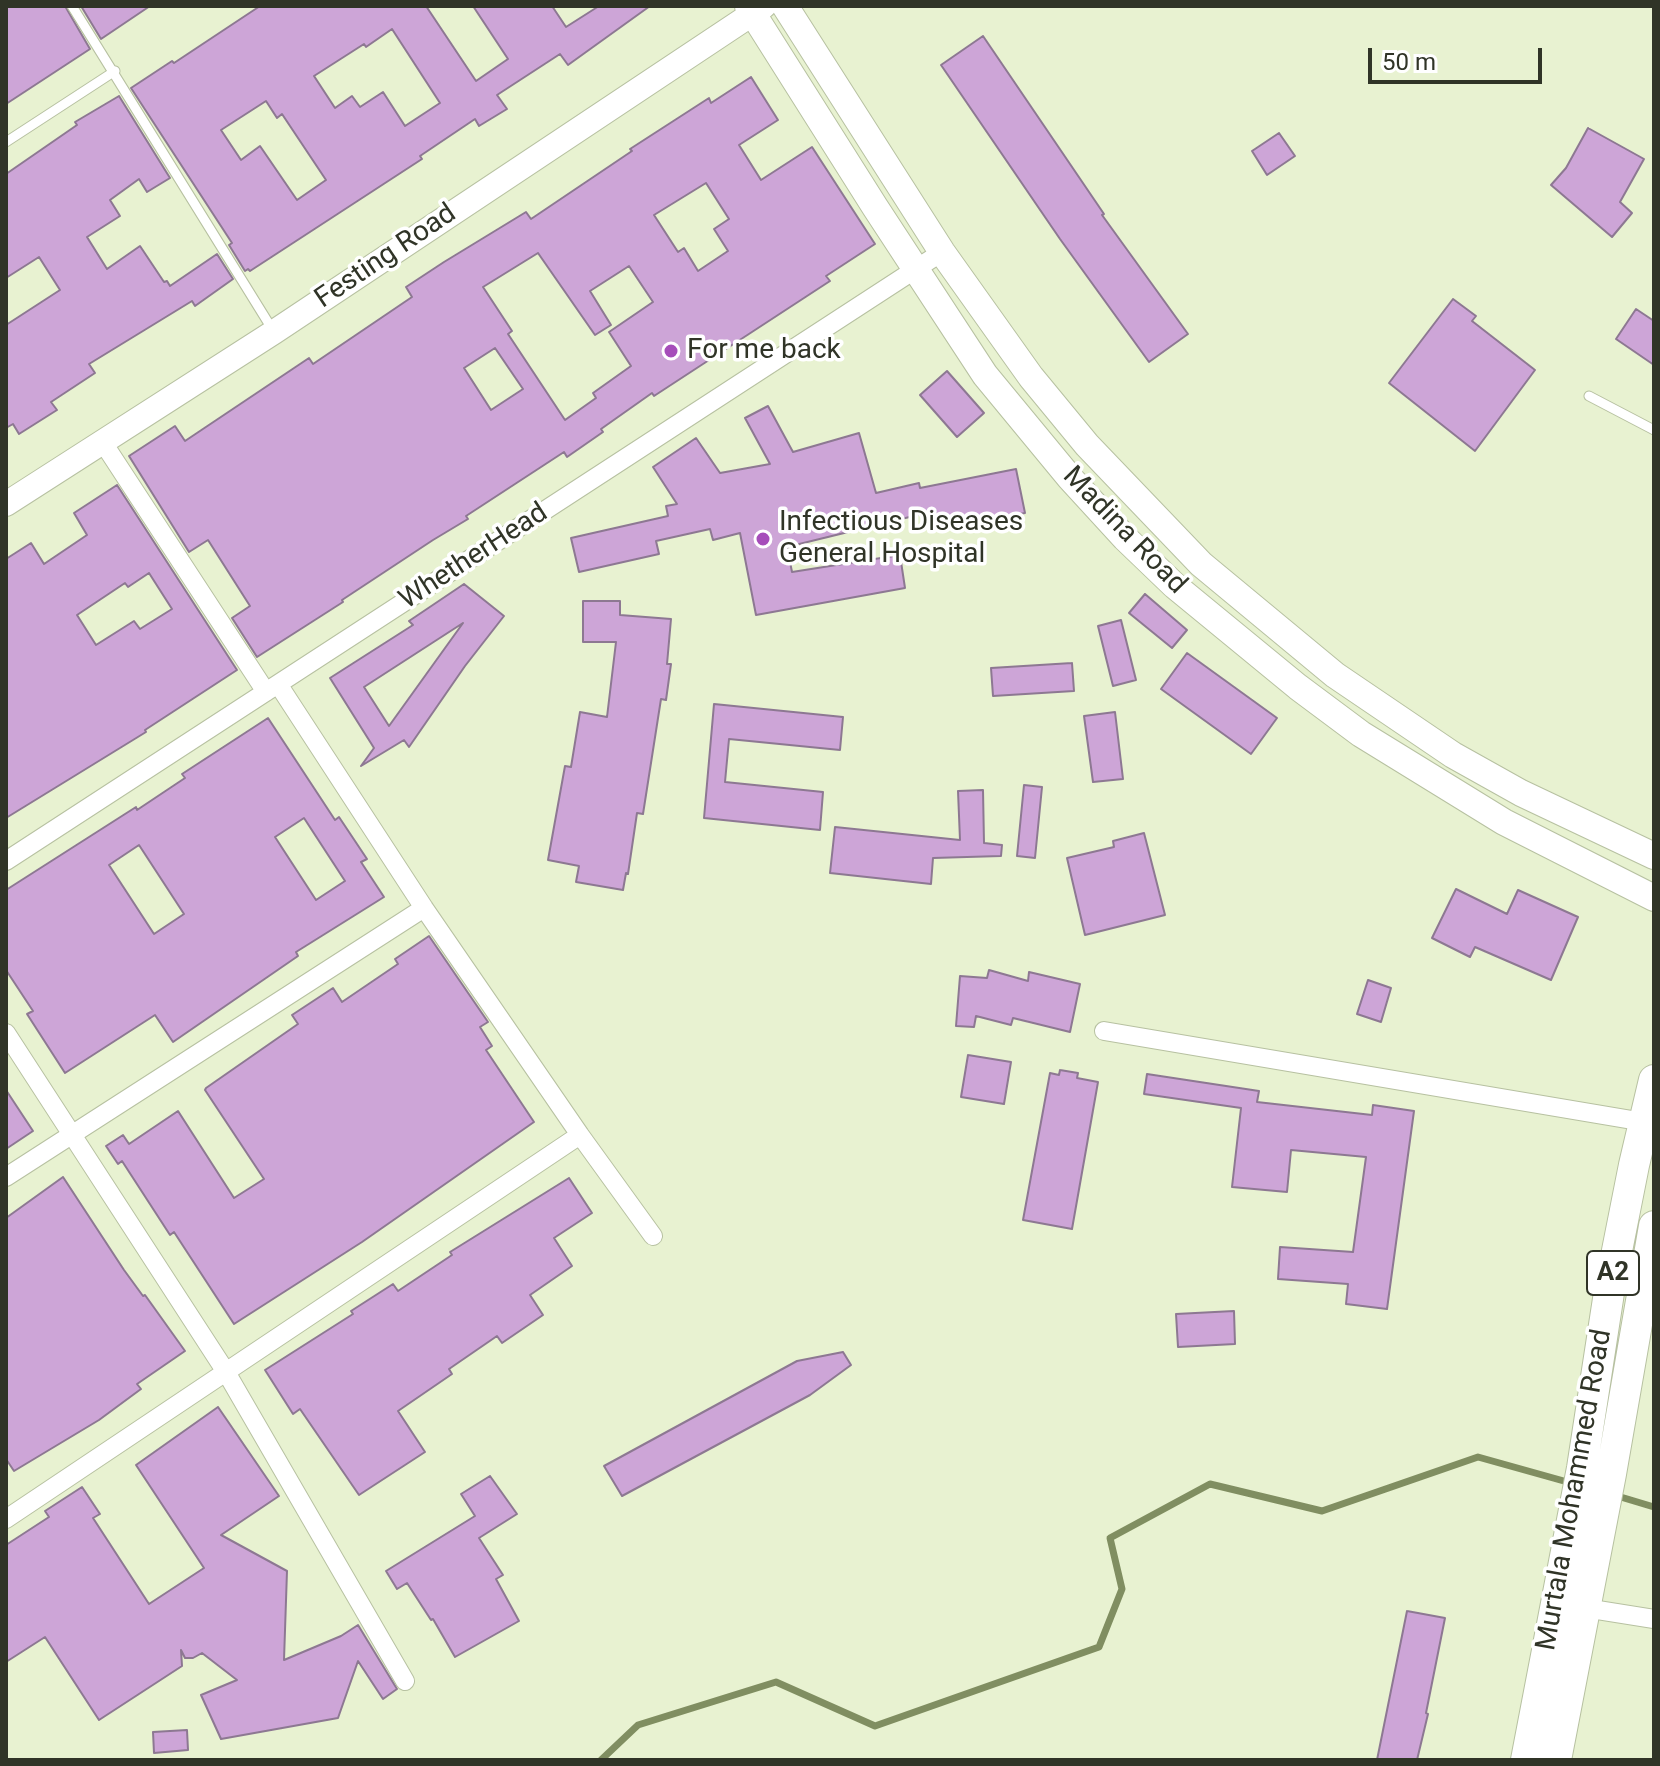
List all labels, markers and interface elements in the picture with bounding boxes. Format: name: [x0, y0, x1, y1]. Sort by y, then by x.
scale bar: [1372, 32, 1546, 82]
text: 50 m: [1382, 48, 1436, 76]
street label: Festing Road: [309, 198, 463, 316]
place label: For me back: [687, 334, 841, 368]
marker: For me back: [662, 342, 680, 360]
street label: Madina Road: [1055, 460, 1193, 602]
street label: WhetherHead: [394, 497, 554, 617]
place label: Infectious Diseases General Hospital: [779, 506, 1023, 572]
marker: Infectious Diseases General Hospital: [754, 530, 772, 548]
road number: A2: [1587, 1251, 1639, 1295]
street label: Murtala Mohammed Road: [1530, 1327, 1620, 1653]

